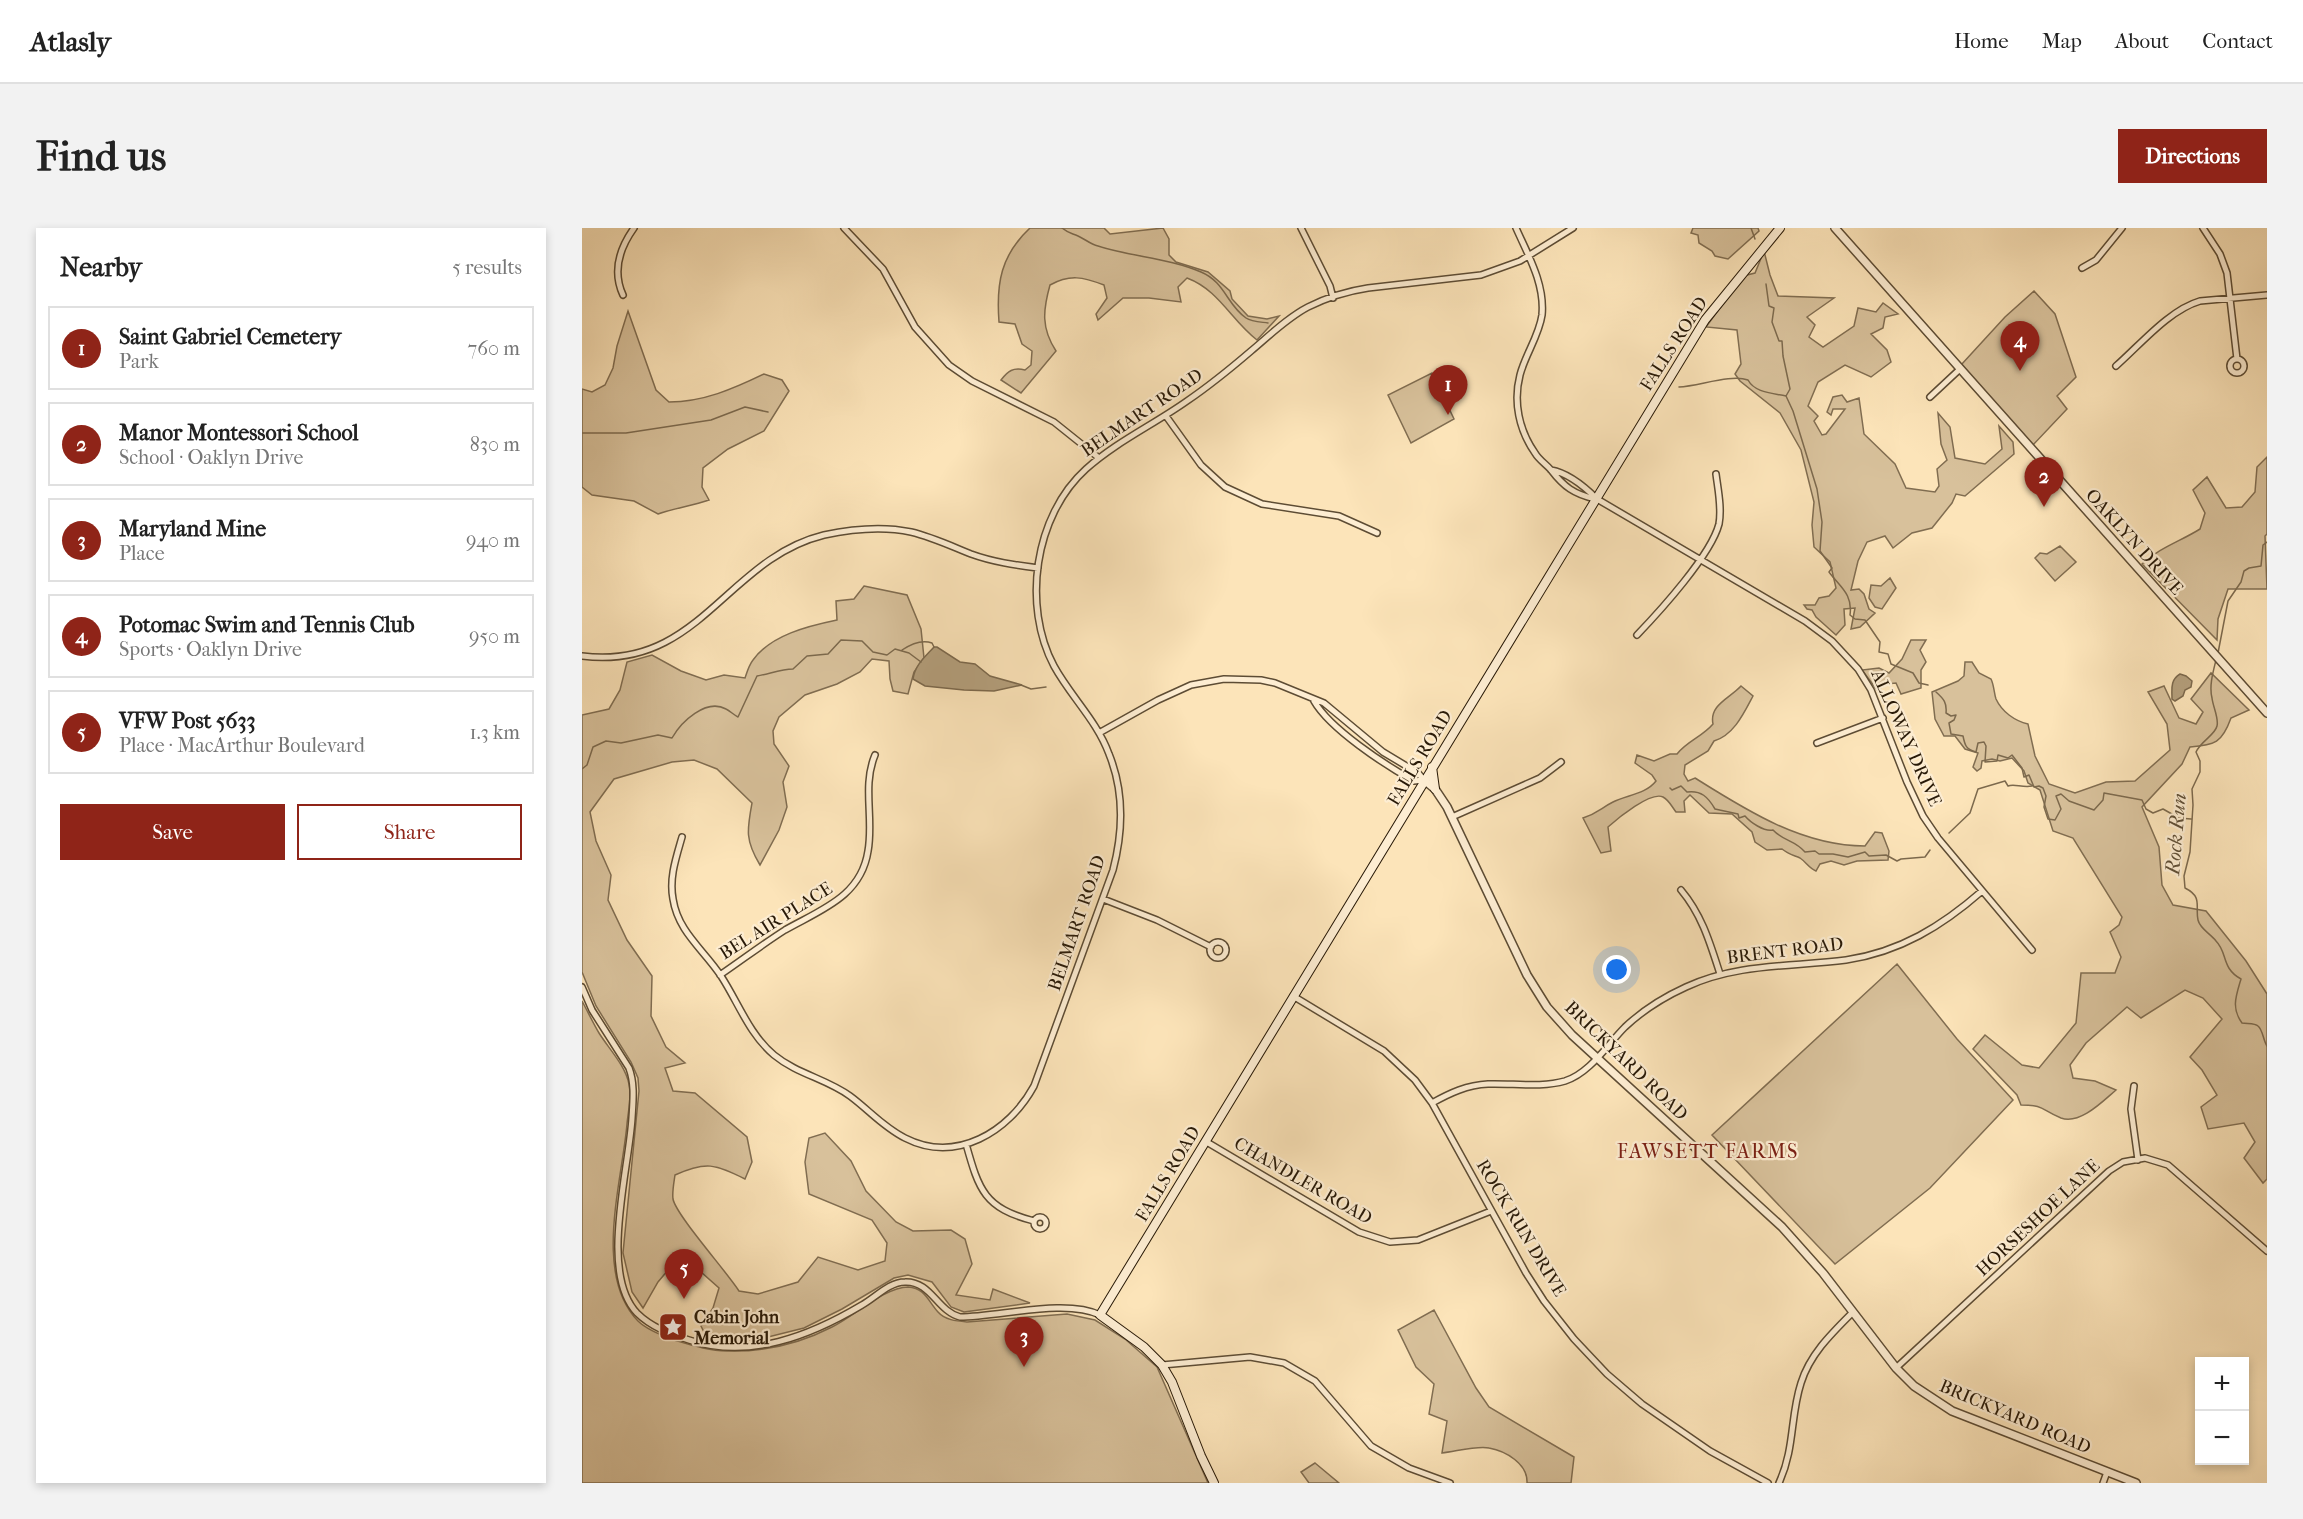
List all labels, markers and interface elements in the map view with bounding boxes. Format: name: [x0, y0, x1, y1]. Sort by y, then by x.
text: Atlasly: [30, 25, 111, 58]
text: Home: [1954, 29, 2009, 53]
text: Map: [2042, 29, 2082, 53]
text: About: [2115, 29, 2169, 53]
text: Contact: [2202, 29, 2273, 53]
button: Directions: [2118, 129, 2267, 183]
text: Find us: [36, 132, 166, 181]
text: Nearby: [60, 252, 142, 283]
text: 5 results: [452, 256, 522, 279]
street label: FALLS ROAD: [1636, 293, 1712, 395]
pin: 4: [2000, 322, 2040, 371]
text: Saint Gabriel Cemetery: [119, 324, 341, 350]
text: 1: [78, 337, 85, 360]
text: 760 m: [468, 337, 520, 360]
text: Park: [119, 350, 159, 373]
street label: BELMART ROAD: [1077, 365, 1207, 461]
pin: 1: [1428, 366, 1468, 415]
text: Manor Montessori School: [119, 420, 359, 446]
text: 2: [76, 433, 87, 456]
text: 830 m: [470, 433, 520, 456]
text: School · Oaklyn Drive: [119, 446, 303, 469]
pin: 2: [2024, 458, 2064, 507]
street label: OAKLYN DRIVE: [2081, 485, 2187, 599]
text: Maryland Mine: [119, 516, 266, 542]
text: 3: [77, 529, 86, 552]
text: 940 m: [466, 529, 520, 552]
text: Place: [119, 542, 165, 565]
text: Potomac Swim and Tennis Club: [119, 612, 414, 638]
text: 4: [76, 625, 87, 648]
text: 950 m: [469, 625, 520, 648]
text: Sports · Oaklyn Drive: [119, 638, 302, 661]
street label: ALLOWAY DRIVE: [1866, 666, 1946, 810]
street label: FALLS ROAD: [1383, 706, 1457, 810]
text: VFW Post 5633: [119, 708, 256, 734]
text: 5: [77, 721, 86, 744]
text: 1.3 km: [470, 721, 520, 744]
text: Place · MacArthur Boulevard: [119, 734, 365, 757]
water label: Rock Run: [2161, 792, 2191, 878]
button: Save: [60, 804, 285, 860]
button: Share: [297, 804, 522, 860]
street label: BELMART ROAD: [1044, 852, 1110, 994]
street label: BEL AIR PLACE: [716, 878, 836, 964]
street label: BRENT ROAD: [1726, 933, 1844, 969]
your location: [1602, 955, 1631, 984]
street label: BRICKYARD ROAD: [1560, 997, 1692, 1125]
street label: FALLS ROAD: [1131, 1122, 1205, 1226]
street label: CHANDLER ROAD: [1230, 1133, 1376, 1229]
district label: FAWSETT FARMS: [1617, 1140, 1799, 1163]
street label: HORSESHOE LANE: [1972, 1155, 2104, 1281]
street label: ROCK RUN DRIVE: [1472, 1156, 1570, 1300]
pin: 5: [664, 1250, 704, 1299]
place label: Cabin John Memorial: [693, 1307, 780, 1349]
place icon: Cabin John Memorial: [657, 1311, 689, 1343]
pin: 3: [1004, 1318, 1044, 1367]
map controls: [2195, 1357, 2249, 1465]
button: +: [2195, 1357, 2249, 1411]
street label: BRICKYARD ROAD: [1936, 1376, 2094, 1458]
button: −: [2195, 1411, 2249, 1465]

